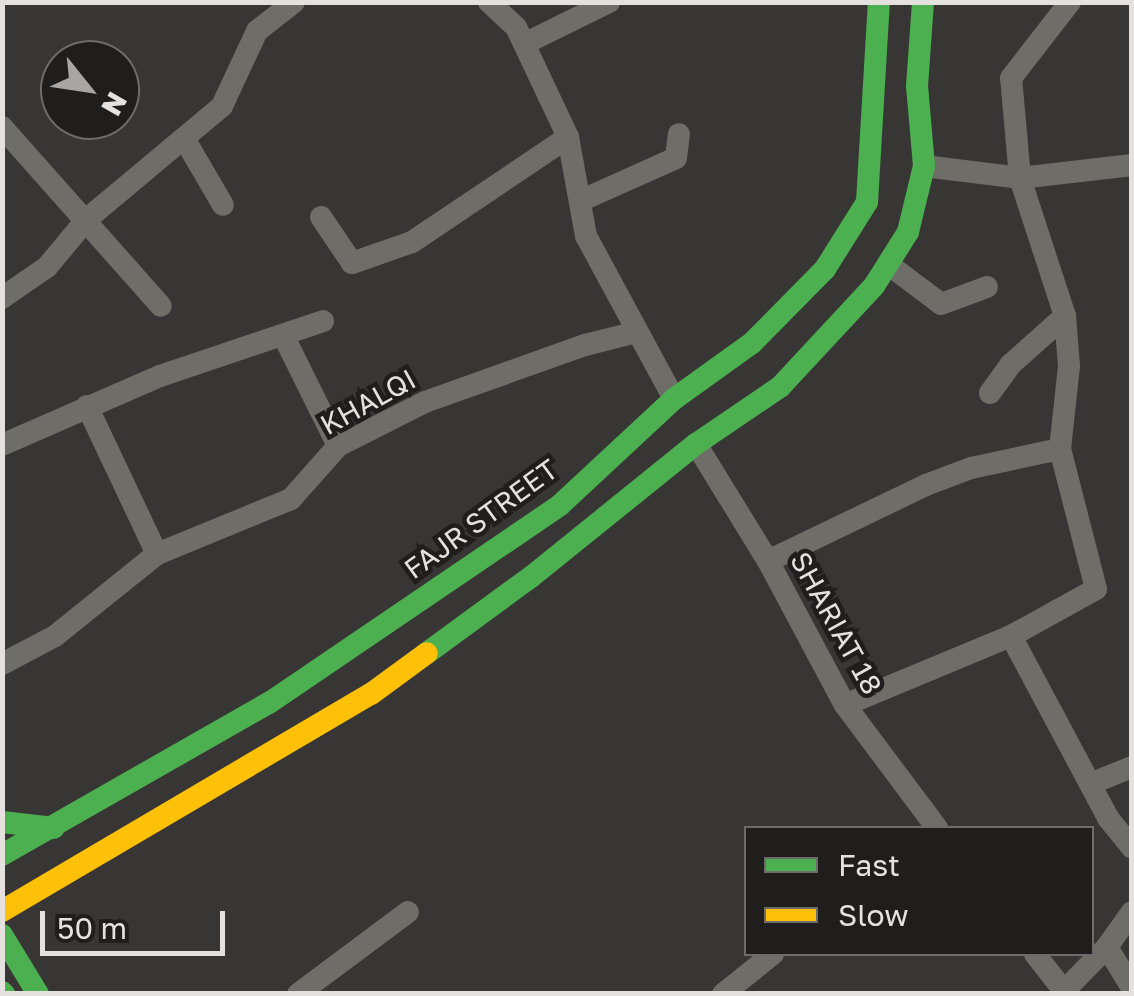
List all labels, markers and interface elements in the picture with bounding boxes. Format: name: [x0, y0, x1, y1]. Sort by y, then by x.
north arrow: [40, 40, 140, 140]
text: N: [95, 87, 134, 122]
street label: KHALQI: [315, 362, 421, 442]
street label: FAJR STREET: [398, 452, 564, 586]
street label: SHARIAT 18: [783, 546, 889, 700]
legend: [744, 826, 1094, 956]
text: Fast: [838, 847, 900, 883]
scale bar: [45, 891, 230, 953]
text: Slow: [838, 897, 909, 933]
text: 50 m: [57, 910, 127, 946]

